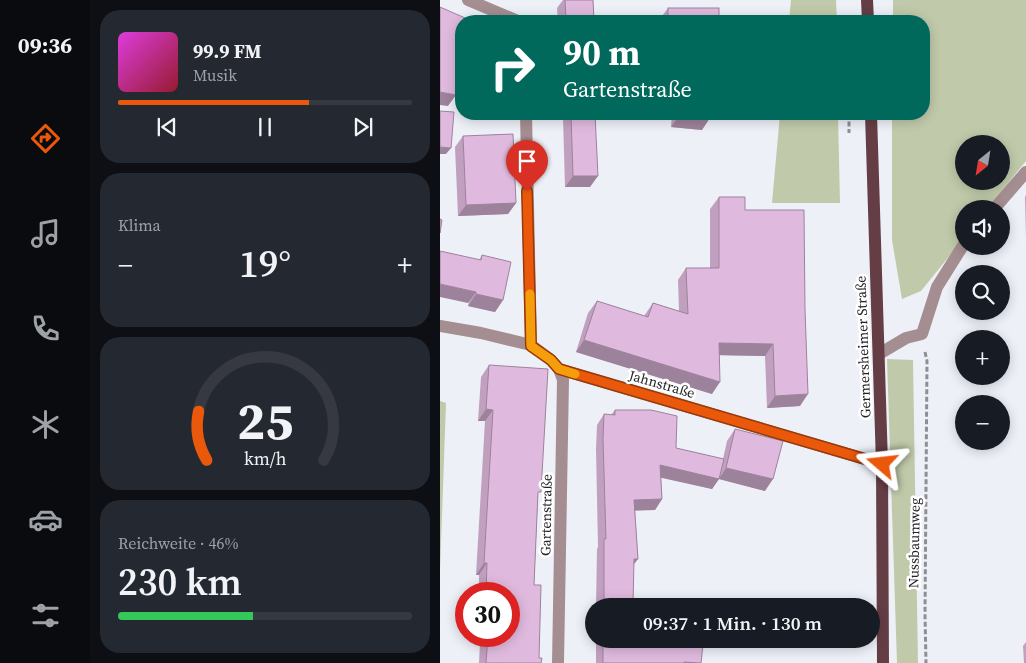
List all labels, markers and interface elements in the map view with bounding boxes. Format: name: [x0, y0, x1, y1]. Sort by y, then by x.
text: 90 m: [563, 29, 640, 77]
text: 09:36: [18, 30, 72, 60]
icon: right: [480, 35, 545, 100]
text: 99.9 FM: [193, 38, 262, 64]
text: Musik: [193, 64, 237, 86]
text: Gartenstraße: [563, 74, 692, 104]
icon: previous: [153, 113, 181, 141]
icon: pause: [251, 113, 279, 141]
icon: next: [349, 113, 377, 141]
icon: directions: [28, 121, 63, 156]
north arrow: [955, 135, 1010, 190]
map controls: [955, 135, 1010, 450]
pin: [506, 140, 548, 191]
icon: arrive: [513, 147, 541, 175]
button: sound: [955, 200, 1010, 255]
text: Klima: [118, 214, 161, 236]
icon: music: [28, 216, 63, 251]
text: 19°: [239, 238, 291, 290]
text: −: [118, 246, 133, 284]
text: +: [397, 246, 412, 284]
button: search: [955, 265, 1010, 320]
street label: Germersheimer Straße: [851, 275, 875, 419]
icon: phone: [28, 311, 63, 346]
button: +: [955, 330, 1010, 385]
street label: Jahnstraße: [626, 365, 697, 403]
text: 25: [237, 385, 293, 456]
button: −: [955, 395, 1010, 450]
icon: climate: [28, 407, 63, 442]
position arrow: [855, 437, 907, 489]
text: km/h: [244, 446, 287, 471]
street label: Gartenstraße: [535, 474, 557, 556]
street label: Nussbaumweg: [903, 498, 925, 588]
icon: car: [28, 502, 63, 537]
text: Reichweite · 46%: [118, 532, 238, 554]
text: 230 km: [118, 556, 242, 608]
speed limit sign: 30: [455, 582, 520, 647]
icon: filters: [28, 598, 63, 633]
text: 09:37 · 1 Min. · 130 m: [643, 610, 822, 636]

